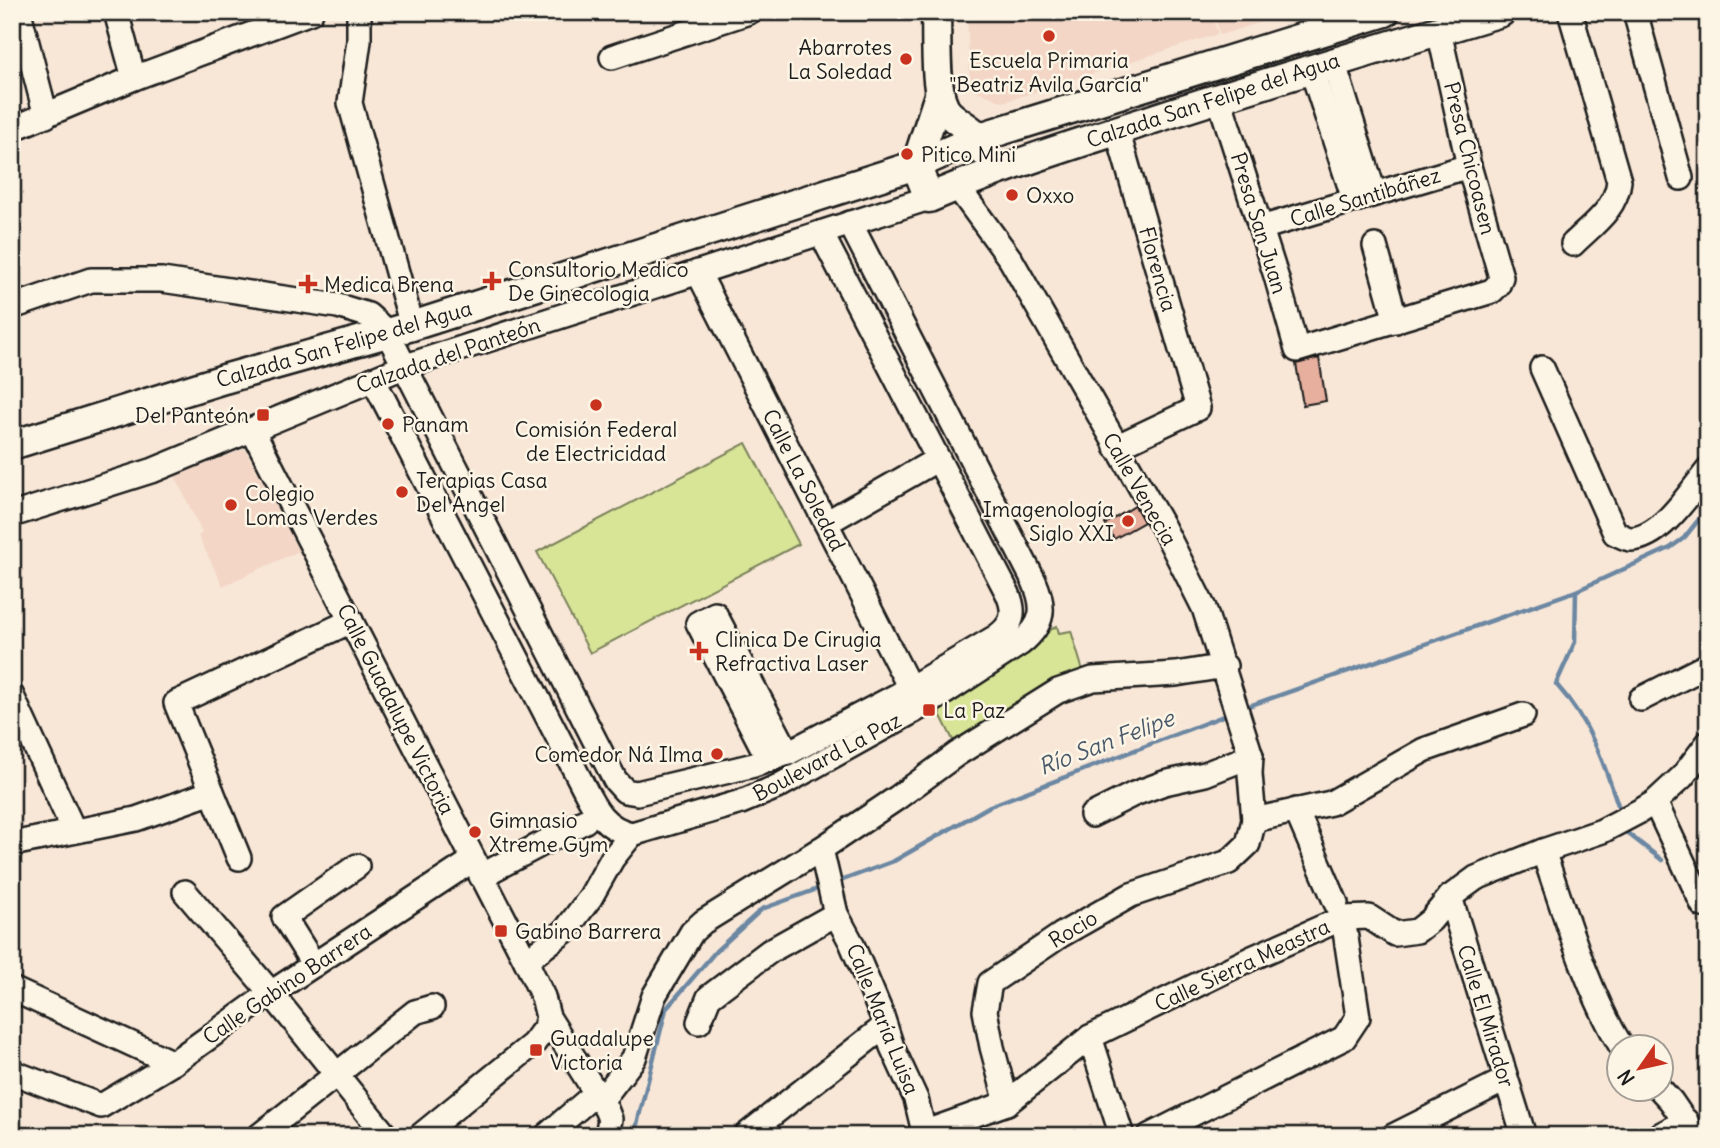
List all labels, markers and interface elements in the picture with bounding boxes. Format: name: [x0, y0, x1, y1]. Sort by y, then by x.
marker: Escuela Primaria "Beatriz Avila García": [1041, 28, 1057, 44]
place label: Abarrotes La Soledad: [788, 34, 892, 85]
street label: Calzada San Felipe del Agua: [1083, 46, 1343, 154]
place label: Escuela Primaria "Beatriz Avila García": [949, 47, 1149, 98]
marker: Abarrotes La Soledad: [898, 51, 914, 67]
street label: Presa Chicoasen: [1438, 79, 1502, 237]
place label: Pitico Mini: [921, 141, 1016, 168]
marker: Pitico Mini: [899, 146, 915, 162]
street label: Presa San Juan: [1225, 149, 1293, 297]
street label: Calle Santibáñez: [1287, 161, 1443, 233]
place label: Oxxo: [1026, 182, 1074, 209]
marker: Oxxo: [1004, 187, 1020, 203]
street label: Florencia: [1133, 223, 1183, 315]
place label: Consultorio Medico De Ginecologia: [508, 256, 689, 307]
place label: Medica Brena: [324, 271, 454, 298]
marker: Consultorio Medico De Ginecologia: [482, 271, 502, 291]
marker: Medica Brena: [298, 274, 318, 294]
street label: Calzada San Felipe del Agua: [213, 295, 475, 393]
street label: Calzada del Panteón: [352, 311, 544, 399]
marker: Comisión Federal de Electricidad: [588, 397, 604, 413]
place label: Del Panteón: [135, 402, 249, 429]
street label: Calle La Soledad: [757, 404, 851, 556]
marker: Del Panteón: [255, 407, 271, 423]
place label: Panam: [402, 411, 469, 438]
marker: Panam: [380, 416, 396, 432]
place label: Comisión Federal de Electricidad: [515, 416, 677, 467]
street label: Calle Venecia: [1097, 428, 1183, 550]
place label: Terapias Casa Del Angel: [416, 467, 548, 518]
place label: Colegio Lomas Verdes: [245, 480, 378, 531]
marker: Terapias Casa Del Angel: [394, 484, 410, 500]
place label: Imagenología Siglo XXI: [983, 496, 1114, 547]
marker: Colegio Lomas Verdes: [223, 497, 239, 513]
marker: Imagenología Siglo XXI: [1120, 513, 1136, 529]
street label: Calle Guadalupe Victoria: [331, 599, 461, 819]
place label: Clinica De Cirugia Refractiva Laser: [715, 626, 882, 677]
marker: Clinica De Cirugia Refractiva Laser: [689, 641, 709, 661]
place label: La Paz: [943, 697, 1005, 724]
marker: La Paz: [921, 702, 937, 718]
water label: Río San Felipe: [1034, 702, 1179, 781]
street label: Boulevard La Paz: [748, 707, 906, 807]
place label: Comedor Ná Ilma: [535, 741, 703, 768]
marker: Comedor Ná Ilma: [709, 746, 725, 762]
place label: Gimnasio Xtreme Gym: [489, 807, 608, 858]
marker: Gimnasio Xtreme Gym: [467, 824, 483, 840]
street label: Rocio: [1044, 904, 1102, 954]
street label: Calle Sierra Meastra: [1150, 913, 1334, 1017]
street label: Calle Gabino Barrera: [198, 918, 376, 1050]
place label: Gabino Barrera: [515, 918, 661, 945]
marker: Gabino Barrera: [493, 923, 509, 939]
street label: Calle María Luisa: [840, 940, 926, 1098]
street label: Calle El Mirador: [1451, 941, 1521, 1091]
place label: Guadalupe Victoria: [550, 1025, 654, 1076]
north arrow: [1604, 1032, 1674, 1102]
marker: Guadalupe Victoria: [528, 1042, 544, 1058]
text: N: [1612, 1065, 1640, 1090]

